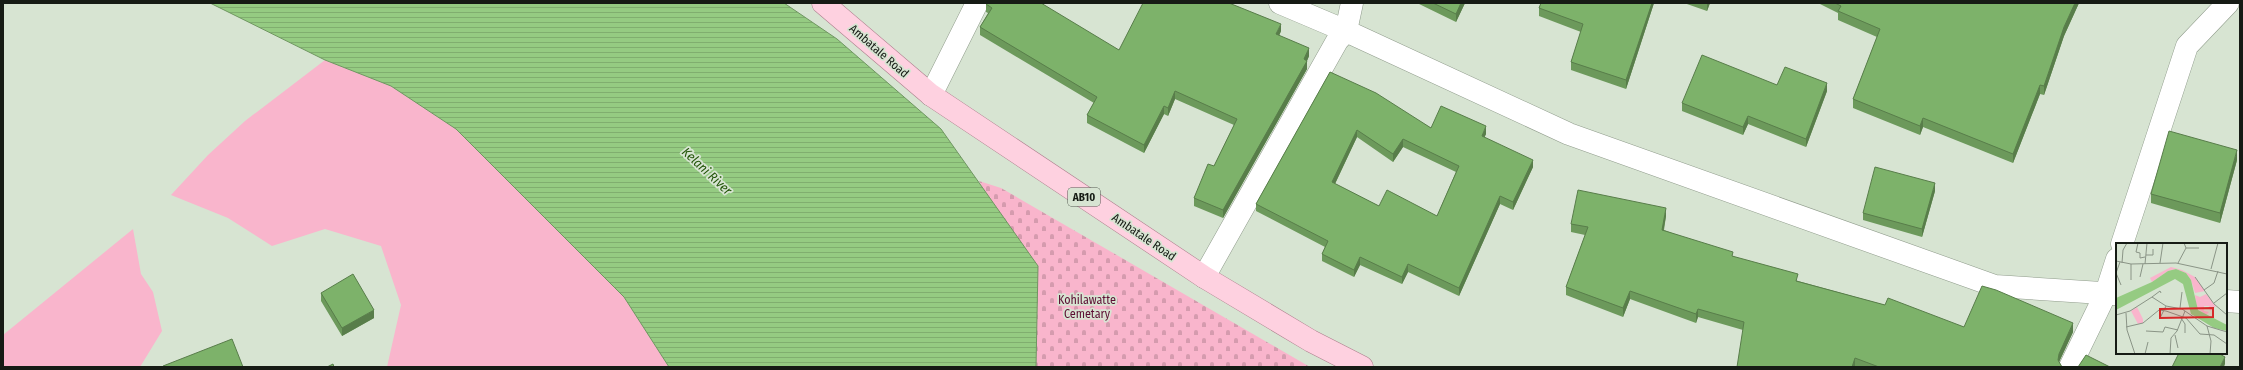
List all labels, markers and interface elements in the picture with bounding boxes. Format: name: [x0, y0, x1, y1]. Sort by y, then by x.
street label: Ambatale Road: [846, 21, 912, 81]
water label: Kelani River: [679, 144, 735, 198]
road number: AB10: [1068, 188, 1100, 206]
street label: Ambatale Road: [1109, 210, 1179, 264]
inset map: [2116, 243, 2227, 354]
park label: Kohilawatte Cemetary: [1058, 293, 1116, 321]

